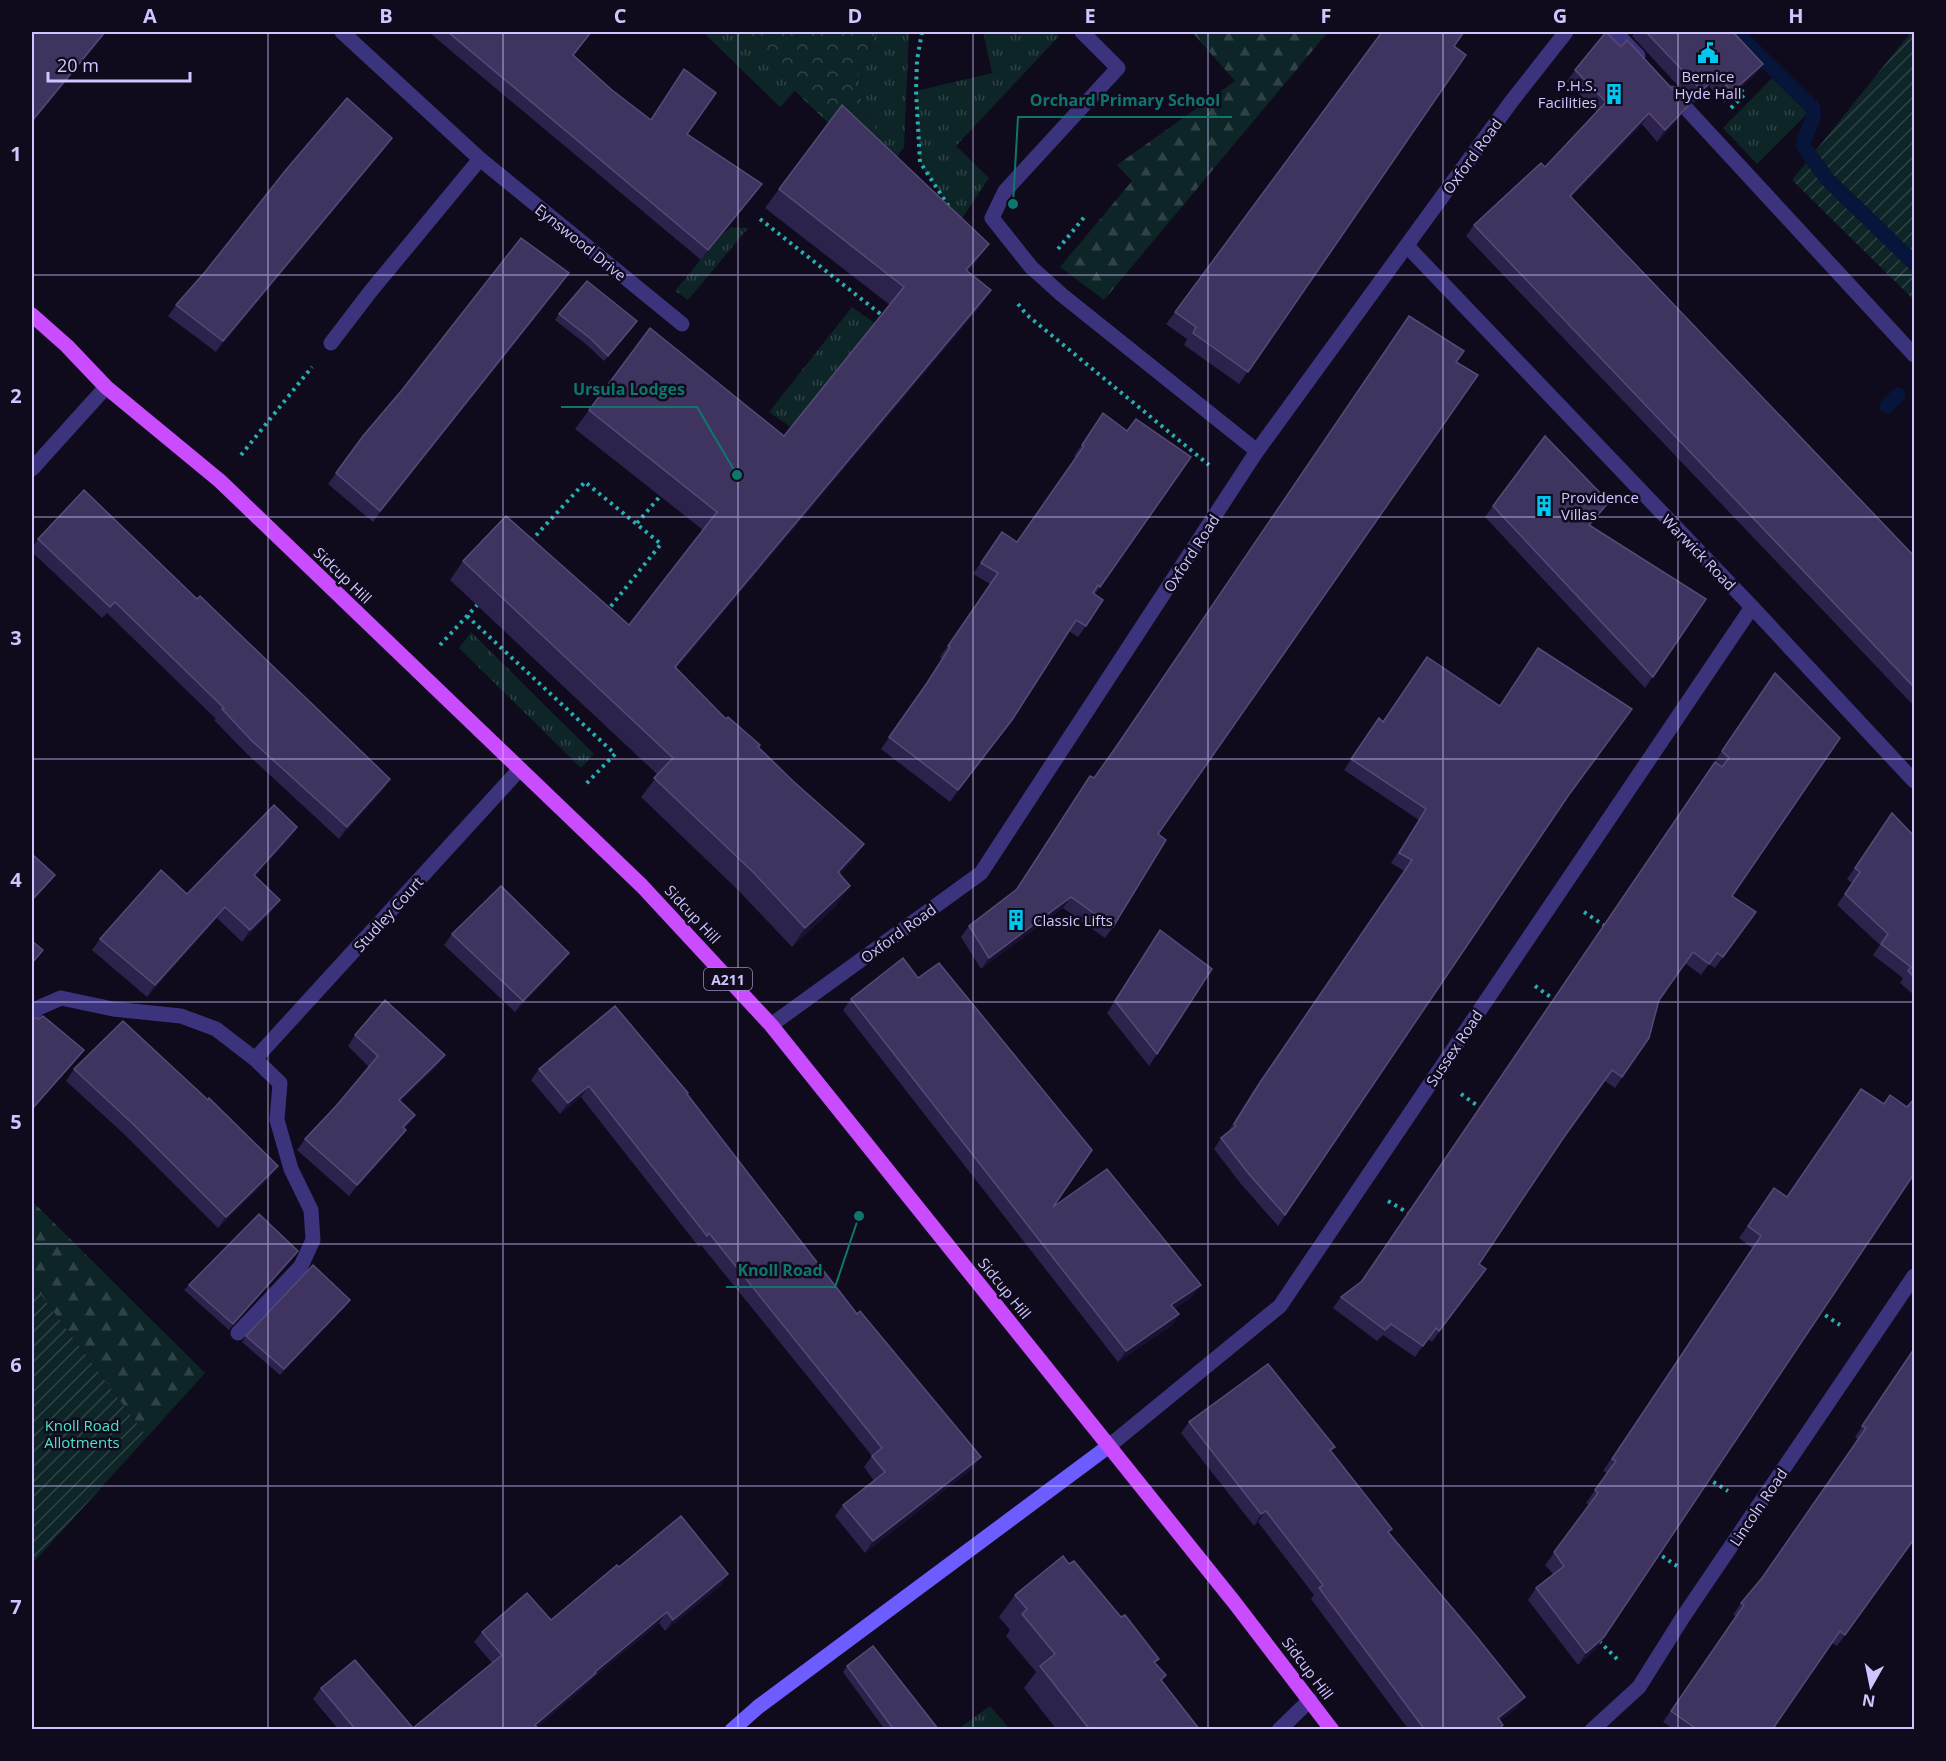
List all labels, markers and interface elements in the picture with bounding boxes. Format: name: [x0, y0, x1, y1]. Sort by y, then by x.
text: A: [143, 2, 157, 29]
text: B: [379, 2, 393, 29]
text: C: [614, 2, 627, 29]
text: D: [848, 2, 862, 29]
text: E: [1084, 2, 1096, 29]
text: F: [1321, 2, 1331, 29]
text: G: [1553, 2, 1567, 29]
text: H: [1788, 2, 1804, 29]
public building icon: Bernice Hyde Hall: [1696, 41, 1720, 65]
scale bar: [48, 45, 190, 83]
text: 20 m: [57, 53, 99, 77]
place label: Bernice Hyde Hall: [1674, 66, 1742, 103]
place label: P.H.S. Facilities: [1538, 75, 1597, 112]
building icon: P.H.S. Facilities: [1602, 82, 1626, 106]
callout: Orchard Primary School: [1018, 83, 1232, 117]
text: Orchard Primary School: [1030, 89, 1220, 111]
street label: Oxford Road: [1438, 114, 1506, 198]
text: 1: [10, 140, 22, 167]
street label: Eynswood Drive: [531, 199, 631, 285]
callout: Ursula Lodges: [561, 373, 697, 407]
text: Ursula Lodges: [573, 378, 685, 400]
text: 2: [10, 382, 22, 409]
place label: Providence Villas: [1561, 487, 1639, 524]
building icon: Providence Villas: [1532, 494, 1556, 518]
street label: Oxford Road: [1158, 510, 1224, 596]
street label: Warwick Road: [1658, 510, 1740, 594]
street label: Sidcup Hill: [310, 542, 376, 608]
text: 3: [10, 624, 22, 651]
text: 4: [10, 866, 22, 893]
street label: Studley Court: [349, 872, 427, 956]
street label: Sidcup Hill: [661, 880, 725, 948]
street label: Oxford Road: [856, 899, 940, 967]
building icon: Classic Lifts: [1004, 908, 1028, 932]
place label: Classic Lifts: [1033, 910, 1113, 930]
road number: A211: [704, 968, 752, 990]
street label: Sussex Road: [1421, 1006, 1487, 1090]
text: 5: [10, 1108, 22, 1135]
callout: Knoll Road: [726, 1253, 835, 1287]
street label: Sidcup Hill: [974, 1253, 1036, 1323]
text: Knoll Road: [737, 1259, 823, 1281]
text: 6: [10, 1351, 22, 1378]
park label: Knoll Road Allotments: [44, 1415, 120, 1452]
street label: Lincoln Road: [1725, 1464, 1791, 1550]
text: 7: [10, 1593, 22, 1620]
street label: Sidcup Hill: [1278, 1633, 1338, 1703]
north arrow: [1841, 1656, 1901, 1716]
text: N: [1861, 1689, 1877, 1713]

